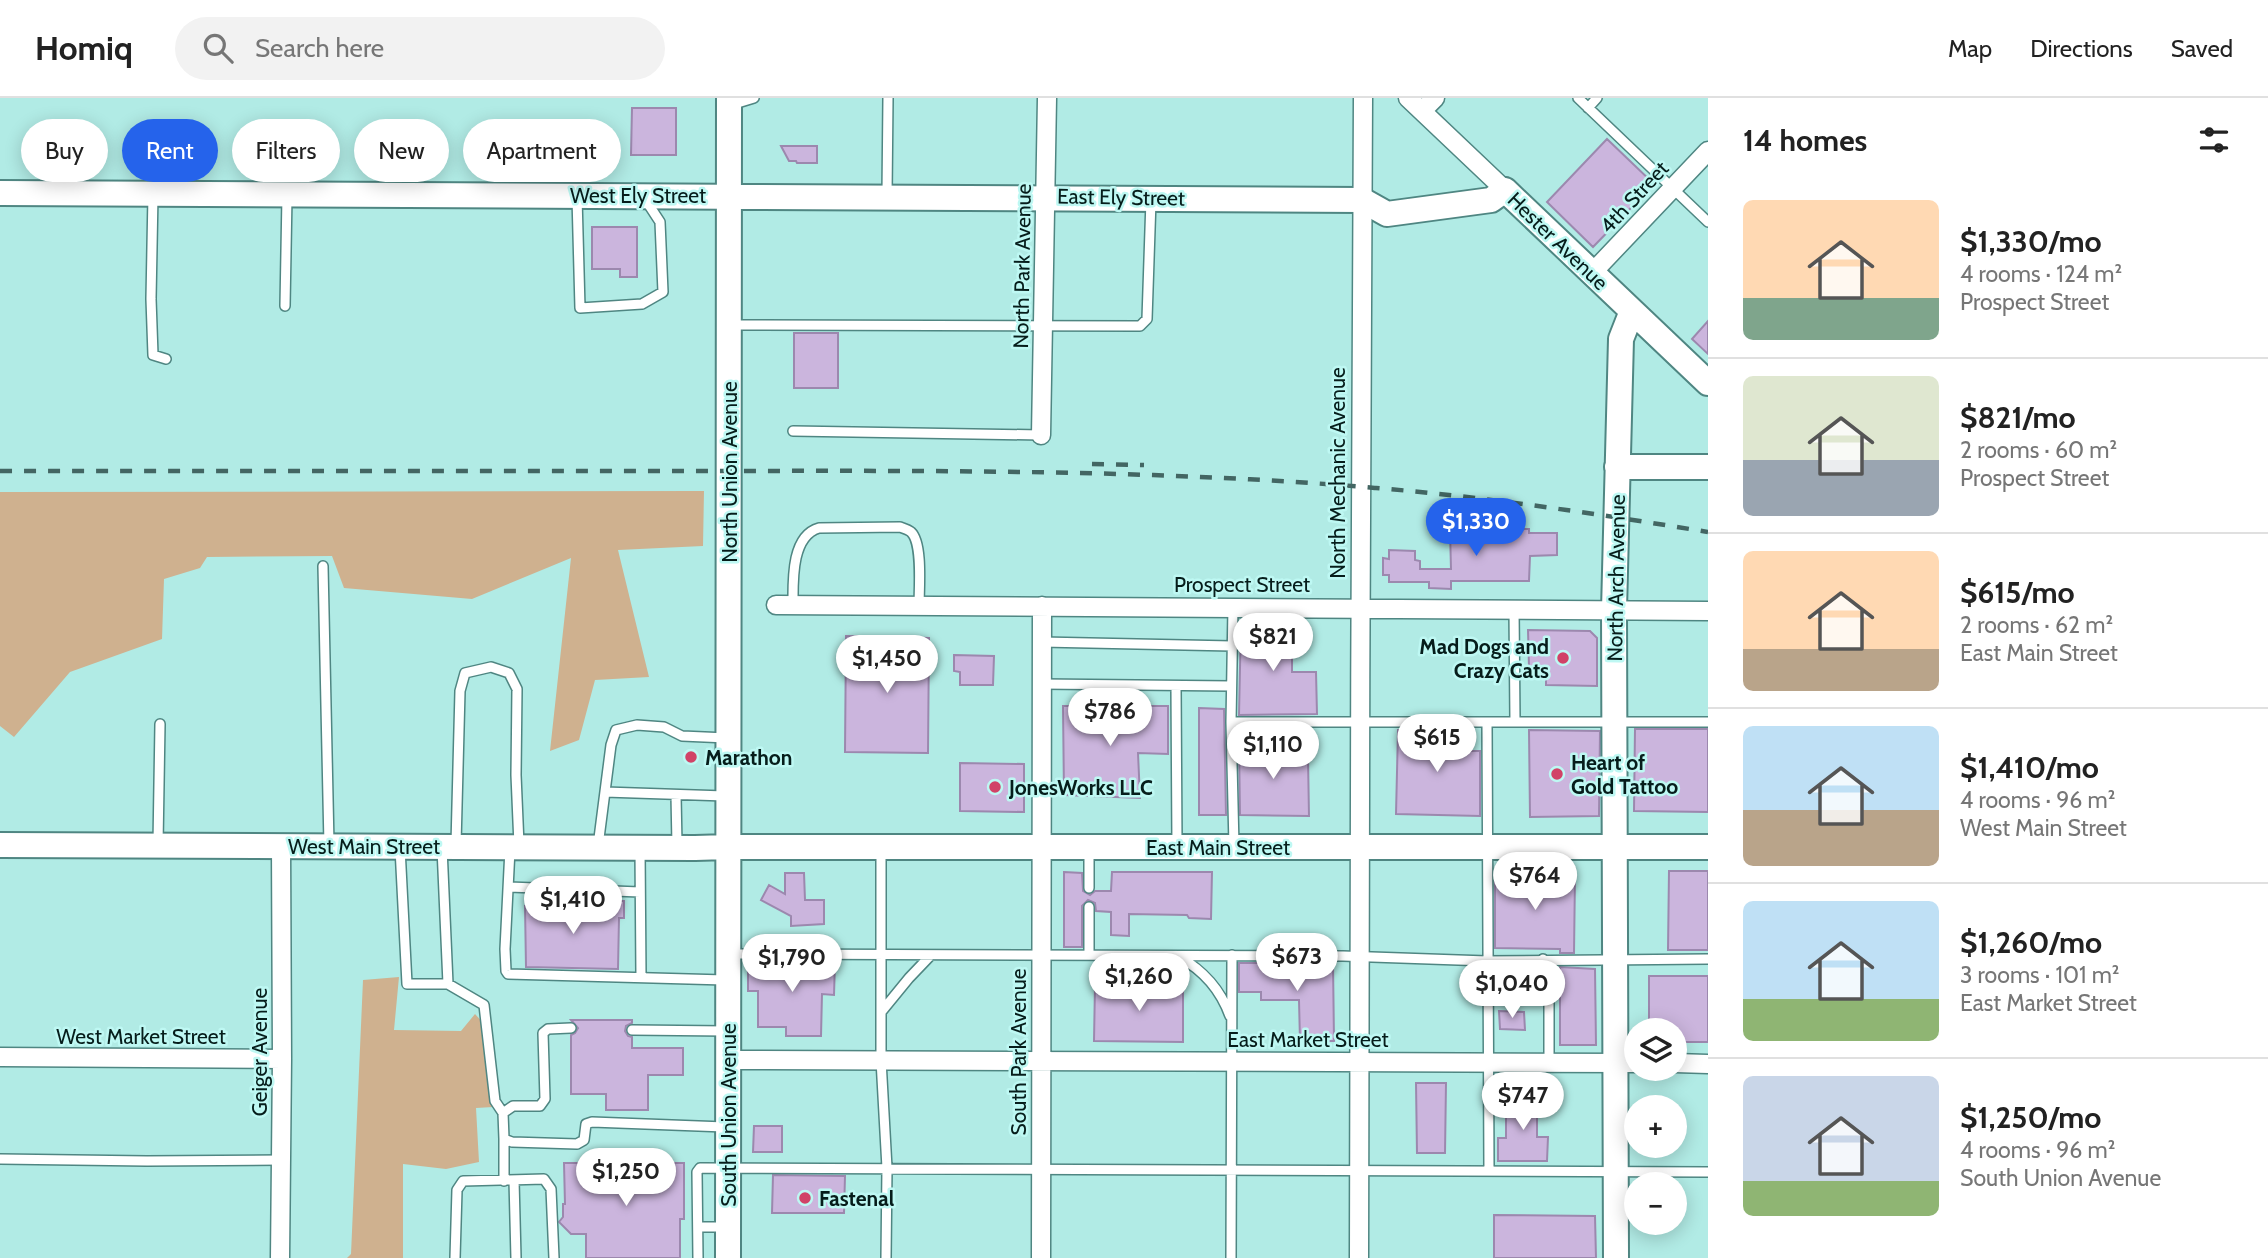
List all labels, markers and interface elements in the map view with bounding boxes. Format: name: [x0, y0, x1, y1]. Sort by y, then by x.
search box: [175, 17, 665, 80]
text: Homiq: [35, 28, 133, 68]
icon: search: [199, 29, 237, 67]
text: Search here: [255, 32, 384, 64]
text: Map: [1948, 34, 1992, 63]
text: Directions: [2030, 34, 2133, 63]
text: Saved: [2171, 34, 2233, 63]
chip: Buy: [21, 119, 108, 182]
chip: Rent: [122, 119, 218, 182]
chip: Filters: [232, 119, 340, 182]
chip: New: [354, 119, 449, 182]
chip: Apartment: [463, 119, 621, 182]
icon: filters: [2195, 121, 2233, 159]
text: 14 homes: [1743, 122, 1867, 159]
street label: 4th Street: [1594, 156, 1674, 238]
street label: West Ely Street: [570, 183, 706, 208]
street label: North Park Avenue: [1008, 183, 1036, 349]
street label: East Ely Street: [1057, 183, 1185, 211]
street label: Hester Avenue: [1503, 187, 1613, 295]
text: $1,330/mo: [1960, 223, 2102, 260]
icon: home: [1799, 228, 1883, 312]
text: 4 rooms · 124 m²: [1960, 260, 2122, 288]
text: Prospect Street: [1960, 288, 2109, 316]
street label: North Mechanic Avenue: [1325, 367, 1350, 579]
street label: North Union Avenue: [717, 381, 742, 563]
text: $821/mo: [1960, 399, 2076, 436]
icon: home: [1799, 404, 1883, 488]
text: 2 rooms · 60 m²: [1960, 436, 2117, 464]
text: Prospect Street: [1960, 464, 2109, 492]
street label: North Arch Avenue: [1602, 494, 1630, 662]
pin: $1,330: [1419, 498, 1533, 558]
text: $1,330: [1442, 507, 1510, 535]
street label: Prospect Street: [1174, 572, 1310, 597]
text: $615/mo: [1960, 574, 2075, 611]
icon: home: [1799, 579, 1883, 663]
text: 2 rooms · 62 m²: [1960, 611, 2113, 639]
pin: $821: [1232, 614, 1314, 673]
text: $821: [1249, 622, 1297, 650]
place label: Mad Dogs and Crazy Cats: [1419, 634, 1549, 683]
pin: $1,450: [830, 636, 944, 695]
text: East Main Street: [1960, 639, 2118, 667]
text: $1,450: [852, 644, 922, 672]
marker: Mad Dogs and Crazy Cats: [1555, 650, 1571, 666]
pin: $786: [1069, 688, 1151, 748]
text: $786: [1084, 697, 1136, 725]
pin: $615: [1396, 714, 1478, 774]
pin: $1,110: [1216, 722, 1330, 781]
text: $615: [1413, 723, 1461, 751]
text: $1,110: [1243, 730, 1303, 758]
place label: Marathon: [705, 745, 792, 770]
marker: Marathon: [683, 749, 699, 765]
text: $1,410/mo: [1960, 749, 2099, 786]
place label: Heart of Gold Tattoo: [1571, 750, 1678, 799]
icon: home: [1799, 754, 1883, 838]
marker: Heart of Gold Tattoo: [1549, 766, 1565, 782]
place label: JonesWorks LLC: [1008, 775, 1153, 800]
marker: JonesWorks LLC: [987, 779, 1003, 795]
text: 4 rooms · 96 m²: [1960, 786, 2115, 814]
text: West Main Street: [1960, 814, 2127, 842]
street label: West Main Street: [288, 834, 440, 859]
street label: East Main Street: [1146, 835, 1290, 860]
pin: $764: [1494, 852, 1576, 912]
text: $764: [1509, 861, 1561, 889]
pin: $1,410: [516, 876, 630, 936]
text: $1,410: [540, 885, 606, 913]
text: $1,260/mo: [1960, 924, 2102, 961]
icon: home: [1799, 929, 1883, 1013]
pin: $1,790: [735, 934, 849, 994]
pin: $673: [1256, 934, 1338, 993]
text: $673: [1272, 942, 1322, 970]
text: $1,790: [758, 943, 826, 971]
pin: $1,260: [1082, 954, 1196, 1013]
pin: $1,040: [1455, 960, 1569, 1020]
text: 3 rooms · 101 m²: [1960, 961, 2119, 989]
text: $1,260: [1105, 962, 1173, 990]
street label: South Park Avenue: [1006, 968, 1031, 1136]
text: $1,040: [1475, 969, 1549, 997]
street label: Geiger Avenue: [247, 988, 272, 1116]
text: East Market Street: [1960, 989, 2137, 1017]
map controls: [1624, 1018, 1687, 1235]
button: layers: [1624, 1018, 1687, 1081]
street label: South Union Avenue: [716, 1023, 741, 1207]
street label: West Market Street: [56, 1024, 226, 1049]
street label: East Market Street: [1227, 1027, 1389, 1052]
pin: $747: [1482, 1072, 1564, 1132]
text: $747: [1498, 1081, 1548, 1109]
button: +: [1624, 1095, 1687, 1158]
text: $1,250/mo: [1960, 1099, 2101, 1136]
icon: home: [1799, 1104, 1883, 1188]
text: 4 rooms · 96 m²: [1960, 1136, 2115, 1164]
pin: $1,250: [569, 1148, 683, 1208]
text: $1,250: [592, 1157, 660, 1185]
text: South Union Avenue: [1960, 1164, 2161, 1192]
button: −: [1624, 1172, 1687, 1235]
place label: Fastenal: [819, 1186, 895, 1211]
marker: Fastenal: [797, 1190, 813, 1206]

